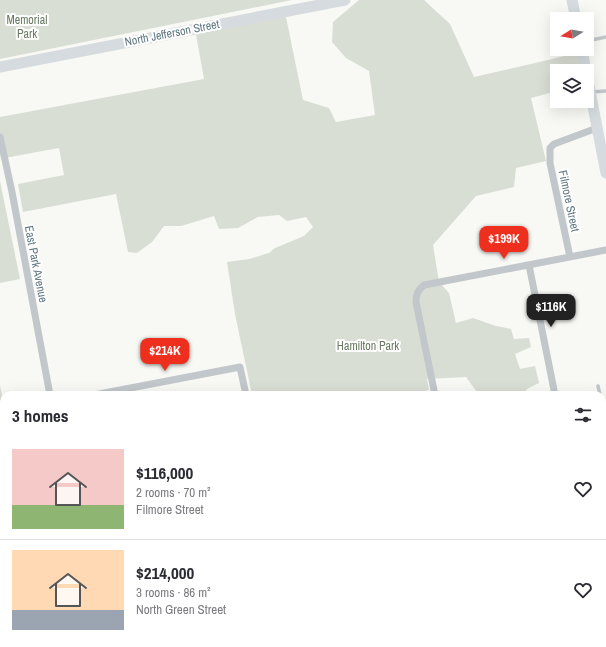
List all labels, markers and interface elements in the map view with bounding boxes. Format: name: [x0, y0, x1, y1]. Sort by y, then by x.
park label: Memorial Park: [6, 12, 48, 42]
north arrow: [550, 12, 594, 56]
map controls: [550, 12, 594, 108]
street label: North Jefferson Street: [123, 16, 221, 50]
button: layers: [550, 64, 594, 108]
street label: Filmore Street: [555, 169, 583, 233]
street label: East Park Avenue: [21, 224, 51, 304]
pin: $199K: [476, 226, 532, 260]
text: $199K: [488, 230, 520, 247]
pin: $116K: [523, 294, 579, 328]
text: $116K: [536, 298, 566, 315]
pin: $214K: [137, 338, 193, 372]
park label: Hamilton Park: [337, 338, 399, 354]
text: $214K: [149, 342, 181, 359]
text: 3 homes: [12, 404, 69, 427]
icon: filters: [572, 404, 594, 426]
text: $116,000: [136, 461, 193, 484]
icon: home: [44, 465, 92, 513]
icon: heart: [572, 478, 594, 500]
text: 2 rooms · 70 m²: [136, 484, 211, 501]
text: Filmore Street: [136, 501, 204, 518]
text: $214,000: [136, 561, 194, 584]
icon: home: [44, 566, 92, 614]
icon: heart: [572, 579, 594, 601]
text: 3 rooms · 86 m²: [136, 584, 211, 601]
text: North Green Street: [136, 601, 226, 618]

